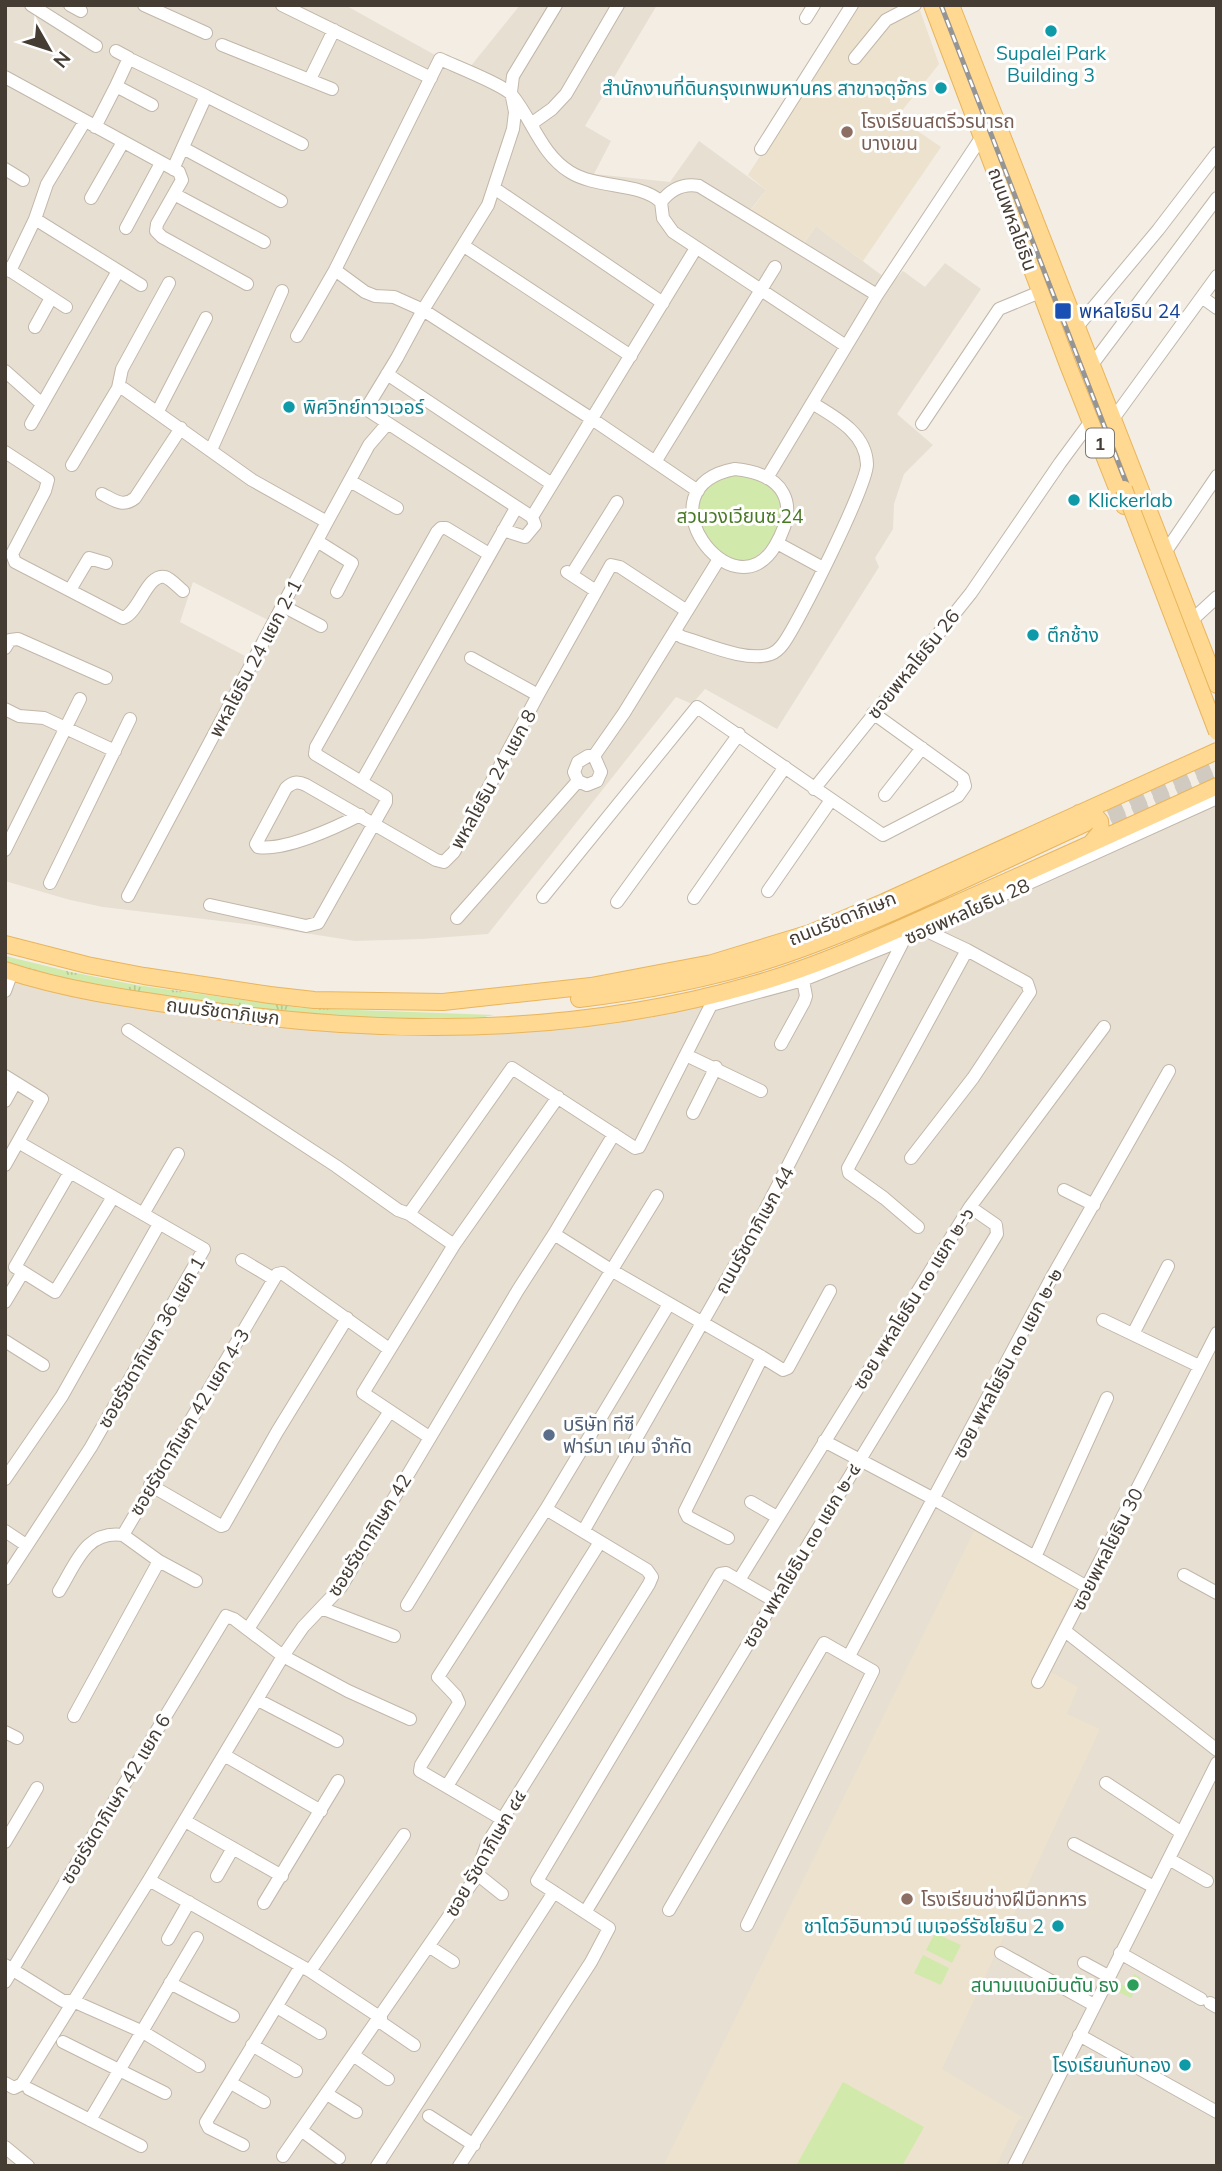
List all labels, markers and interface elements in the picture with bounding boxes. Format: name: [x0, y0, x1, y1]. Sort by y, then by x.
north arrow: [14, 14, 84, 84]
marker: Supalei Park Building 3: [1043, 23, 1059, 39]
place label: Supalei Park Building 3: [996, 41, 1106, 87]
text: N: [48, 47, 76, 73]
place label: สำนักงานที่ดินกรุงเทพมหานคร สาขาจตุจักร: [602, 75, 927, 100]
marker: สำนักงานที่ดินกรุงเทพมหานคร สาขาจตุจักร: [933, 80, 949, 96]
place label: โรงเรียนสตรีวรนารถ บางเขน: [861, 109, 1015, 155]
marker: โรงเรียนสตรีวรนารถ บางเขน: [839, 124, 855, 140]
street label: ถนนพหลโยธิน: [983, 164, 1043, 274]
place label: พหลโยธิน 24: [1079, 299, 1181, 323]
marker: พหลโยธิน 24: [1053, 301, 1073, 321]
place label: พิศวิทย์ทาวเวอร์: [303, 395, 425, 419]
marker: พิศวิทย์ทาวเวอร์: [281, 399, 297, 415]
road number: 1: [1086, 428, 1114, 458]
place label: Klickerlab: [1088, 488, 1173, 512]
marker: Klickerlab: [1066, 492, 1082, 508]
park label: สวนวงเวียนซ.24: [677, 504, 803, 528]
street label: พหลโยธิน 24 แยก 2-1: [203, 575, 307, 741]
street label: ซอยพหลโยธิน 26: [861, 604, 965, 724]
place label: ตึกช้าง: [1047, 623, 1099, 647]
marker: ตึกช้าง: [1025, 627, 1041, 643]
street label: พหลโยธิน 24 แยก 8: [445, 705, 541, 853]
street label: ซอยพหลโยธิน 28: [901, 873, 1033, 949]
street label: ถนนรัชดาภิเษก: [785, 885, 899, 951]
street label: ถนนรัชดาภิเษก: [165, 992, 281, 1030]
street label: ถนนรัชดาภิเษก 44: [709, 1162, 799, 1298]
street label: ซอย พหลโยธิน ๓๐ แยก ๒-๖: [847, 1202, 979, 1394]
street label: ซอยรัชดาภิเษก 36 แยก 1: [92, 1252, 210, 1432]
street label: ซอย พหลโยธิน ๓๐ แยก ๒-๒: [947, 1264, 1067, 1462]
street label: ซอยรัชดาภิเษก 42 แยก 4-3: [124, 1324, 254, 1520]
place label: บริษัท ทีซี ฟาร์มา เคม จำกัด: [563, 1412, 692, 1458]
marker: บริษัท ทีซี ฟาร์มา เคม จำกัด: [541, 1427, 557, 1443]
street label: ซอย พหลโยธิน ๓๐ แยก ๒-๔: [736, 1459, 866, 1651]
street label: ซอยรัชดาภิเษก 42: [322, 1469, 416, 1601]
street label: ซอยพหลโยธิน 30: [1066, 1484, 1148, 1614]
street label: ซอยรัชดาภิเษก 42 แยก 6: [55, 1710, 175, 1888]
street label: ซอย รัชดาภิเษก ๔๔: [439, 1785, 531, 1921]
place label: โรงเรียนช่างฝีมือทหาร: [921, 1887, 1087, 1911]
marker: โรงเรียนช่างฝีมือทหาร: [899, 1891, 915, 1907]
place label: ชาโตว์อินทาวน์ เมเจอร์รัชโยธิน 2: [804, 1914, 1044, 1938]
marker: ชาโตว์อินทาวน์ เมเจอร์รัชโยธิน 2: [1050, 1918, 1066, 1934]
place label: สนามแบดมินตัน ธง: [971, 1973, 1119, 1997]
marker: สนามแบดมินตัน ธง: [1125, 1977, 1141, 1993]
place label: โรงเรียนทับทอง: [1053, 2053, 1171, 2077]
marker: โรงเรียนทับทอง: [1177, 2057, 1193, 2073]

